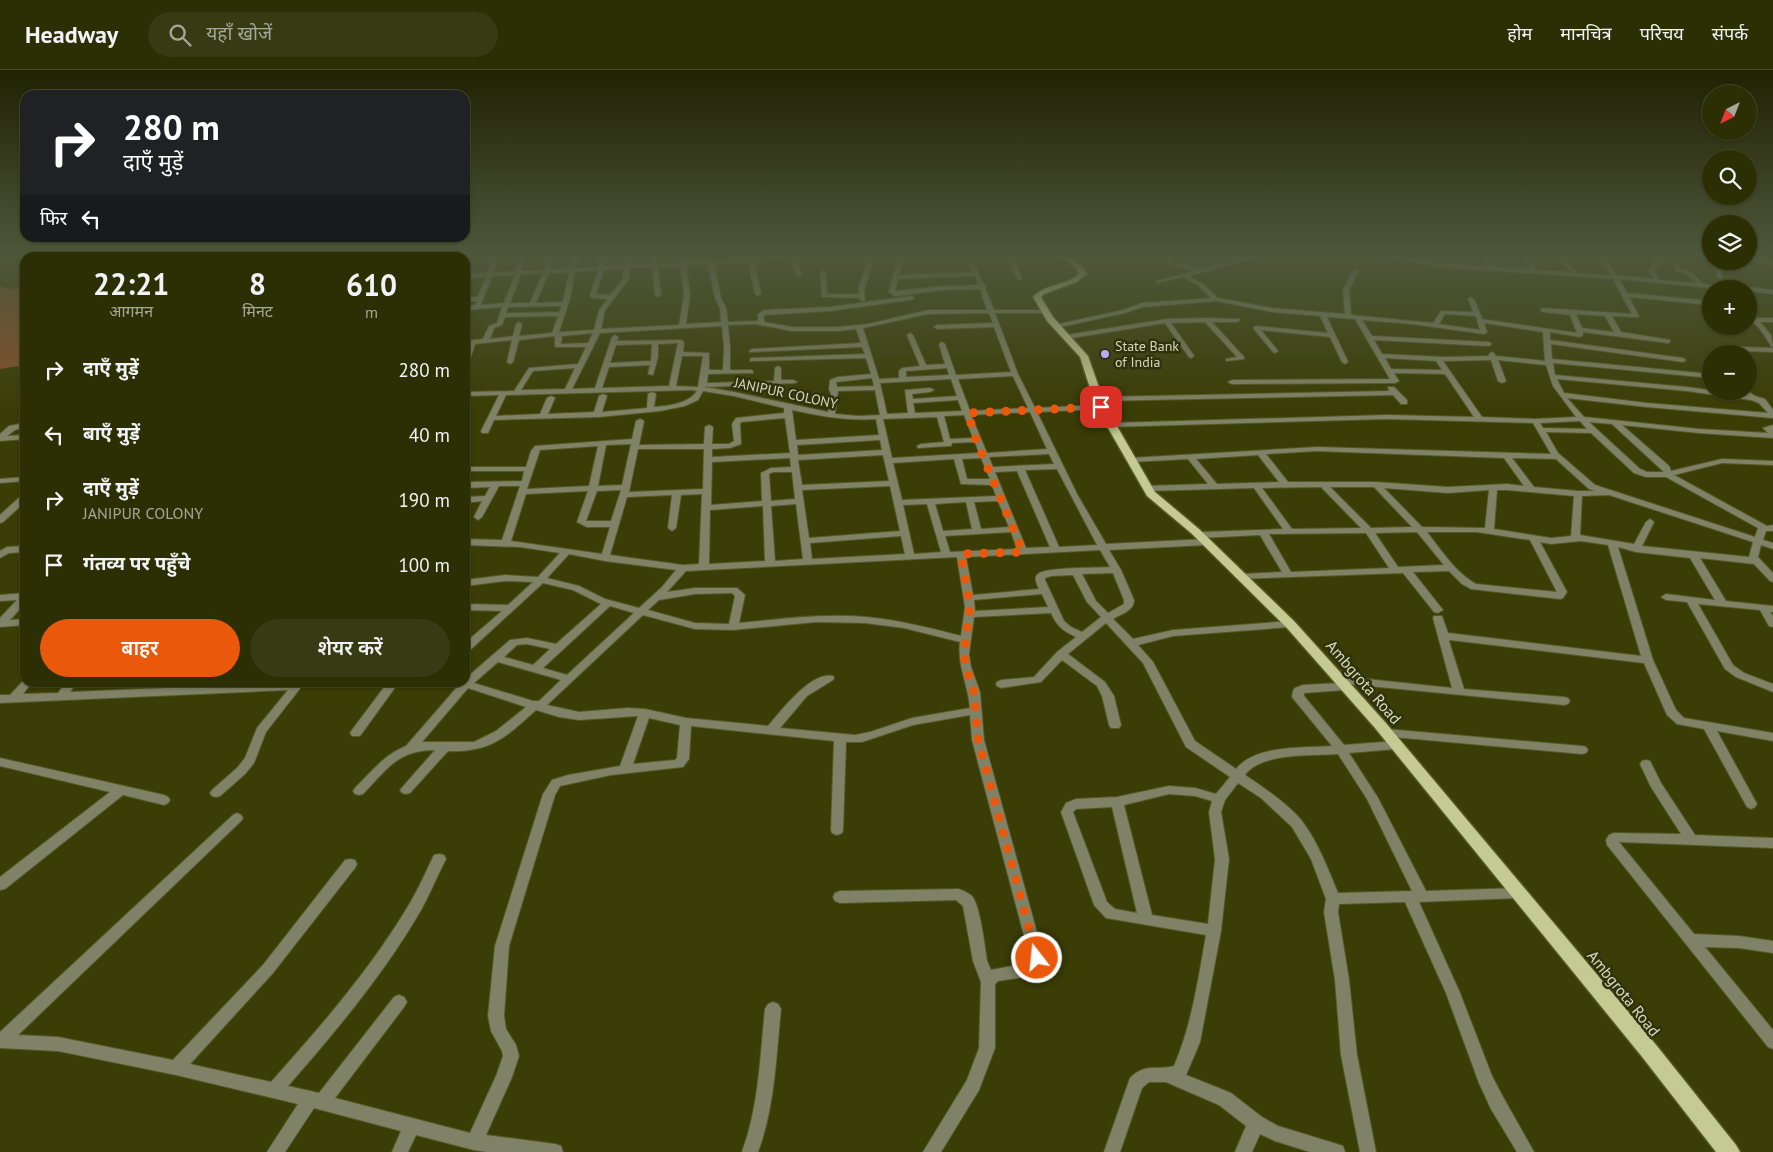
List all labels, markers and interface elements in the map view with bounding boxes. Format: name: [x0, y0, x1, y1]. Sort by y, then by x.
search box: [148, 12, 498, 57]
text: Headway: [25, 19, 118, 50]
icon: search: [166, 21, 194, 49]
text: यहाँ खोजें: [206, 21, 272, 45]
text: होम: [1507, 22, 1532, 45]
text: मानचित्र: [1560, 22, 1612, 45]
text: परिचय: [1640, 22, 1684, 45]
text: संपर्क: [1712, 22, 1748, 45]
north arrow: [1702, 85, 1758, 140]
map controls: [1702, 85, 1757, 400]
text: 280 m: [123, 104, 220, 150]
icon: right: [40, 110, 105, 175]
text: दाएँ मुड़ें: [123, 148, 183, 176]
button: search: [1702, 150, 1757, 205]
icon: left: [77, 205, 105, 233]
text: फिर: [40, 206, 67, 230]
button: layers: [1702, 215, 1757, 270]
text: 22:21: [93, 264, 169, 303]
text: 8: [249, 264, 266, 303]
text: 610: [346, 265, 397, 304]
button: +: [1702, 280, 1757, 335]
text: आगमन: [109, 301, 153, 321]
text: मिनट: [242, 301, 273, 321]
text: m: [365, 302, 378, 322]
place label: State Bank of India: [1115, 337, 1179, 371]
button: −: [1702, 345, 1757, 400]
marker: State Bank of India: [1099, 348, 1111, 360]
icon: right: [40, 356, 68, 384]
text: दाएँ मुड़ें: [83, 356, 139, 380]
text: 280 m: [398, 358, 450, 382]
street label: JANIPUR COLONY: [732, 373, 839, 413]
pin: [1080, 386, 1122, 428]
icon: arrive: [1087, 393, 1115, 421]
icon: left: [40, 421, 68, 449]
text: बाएँ मुड़ें: [83, 421, 140, 445]
text: 40 m: [409, 423, 450, 447]
text: दाएँ मुड़ें: [83, 476, 139, 500]
icon: right: [40, 486, 68, 514]
text: 190 m: [398, 488, 450, 512]
text: JANIPUR COLONY: [83, 503, 203, 523]
icon: arrive: [40, 551, 68, 579]
text: गंतव्य पर पहुँचे: [83, 551, 190, 575]
text: 100 m: [398, 553, 450, 577]
button: बाहर: [40, 619, 240, 677]
button: शेयर करें: [250, 619, 450, 677]
street label: Ambgrota Road: [1322, 636, 1406, 728]
position arrow: [1010, 931, 1062, 983]
street label: Ambgrota Road: [1583, 946, 1665, 1040]

